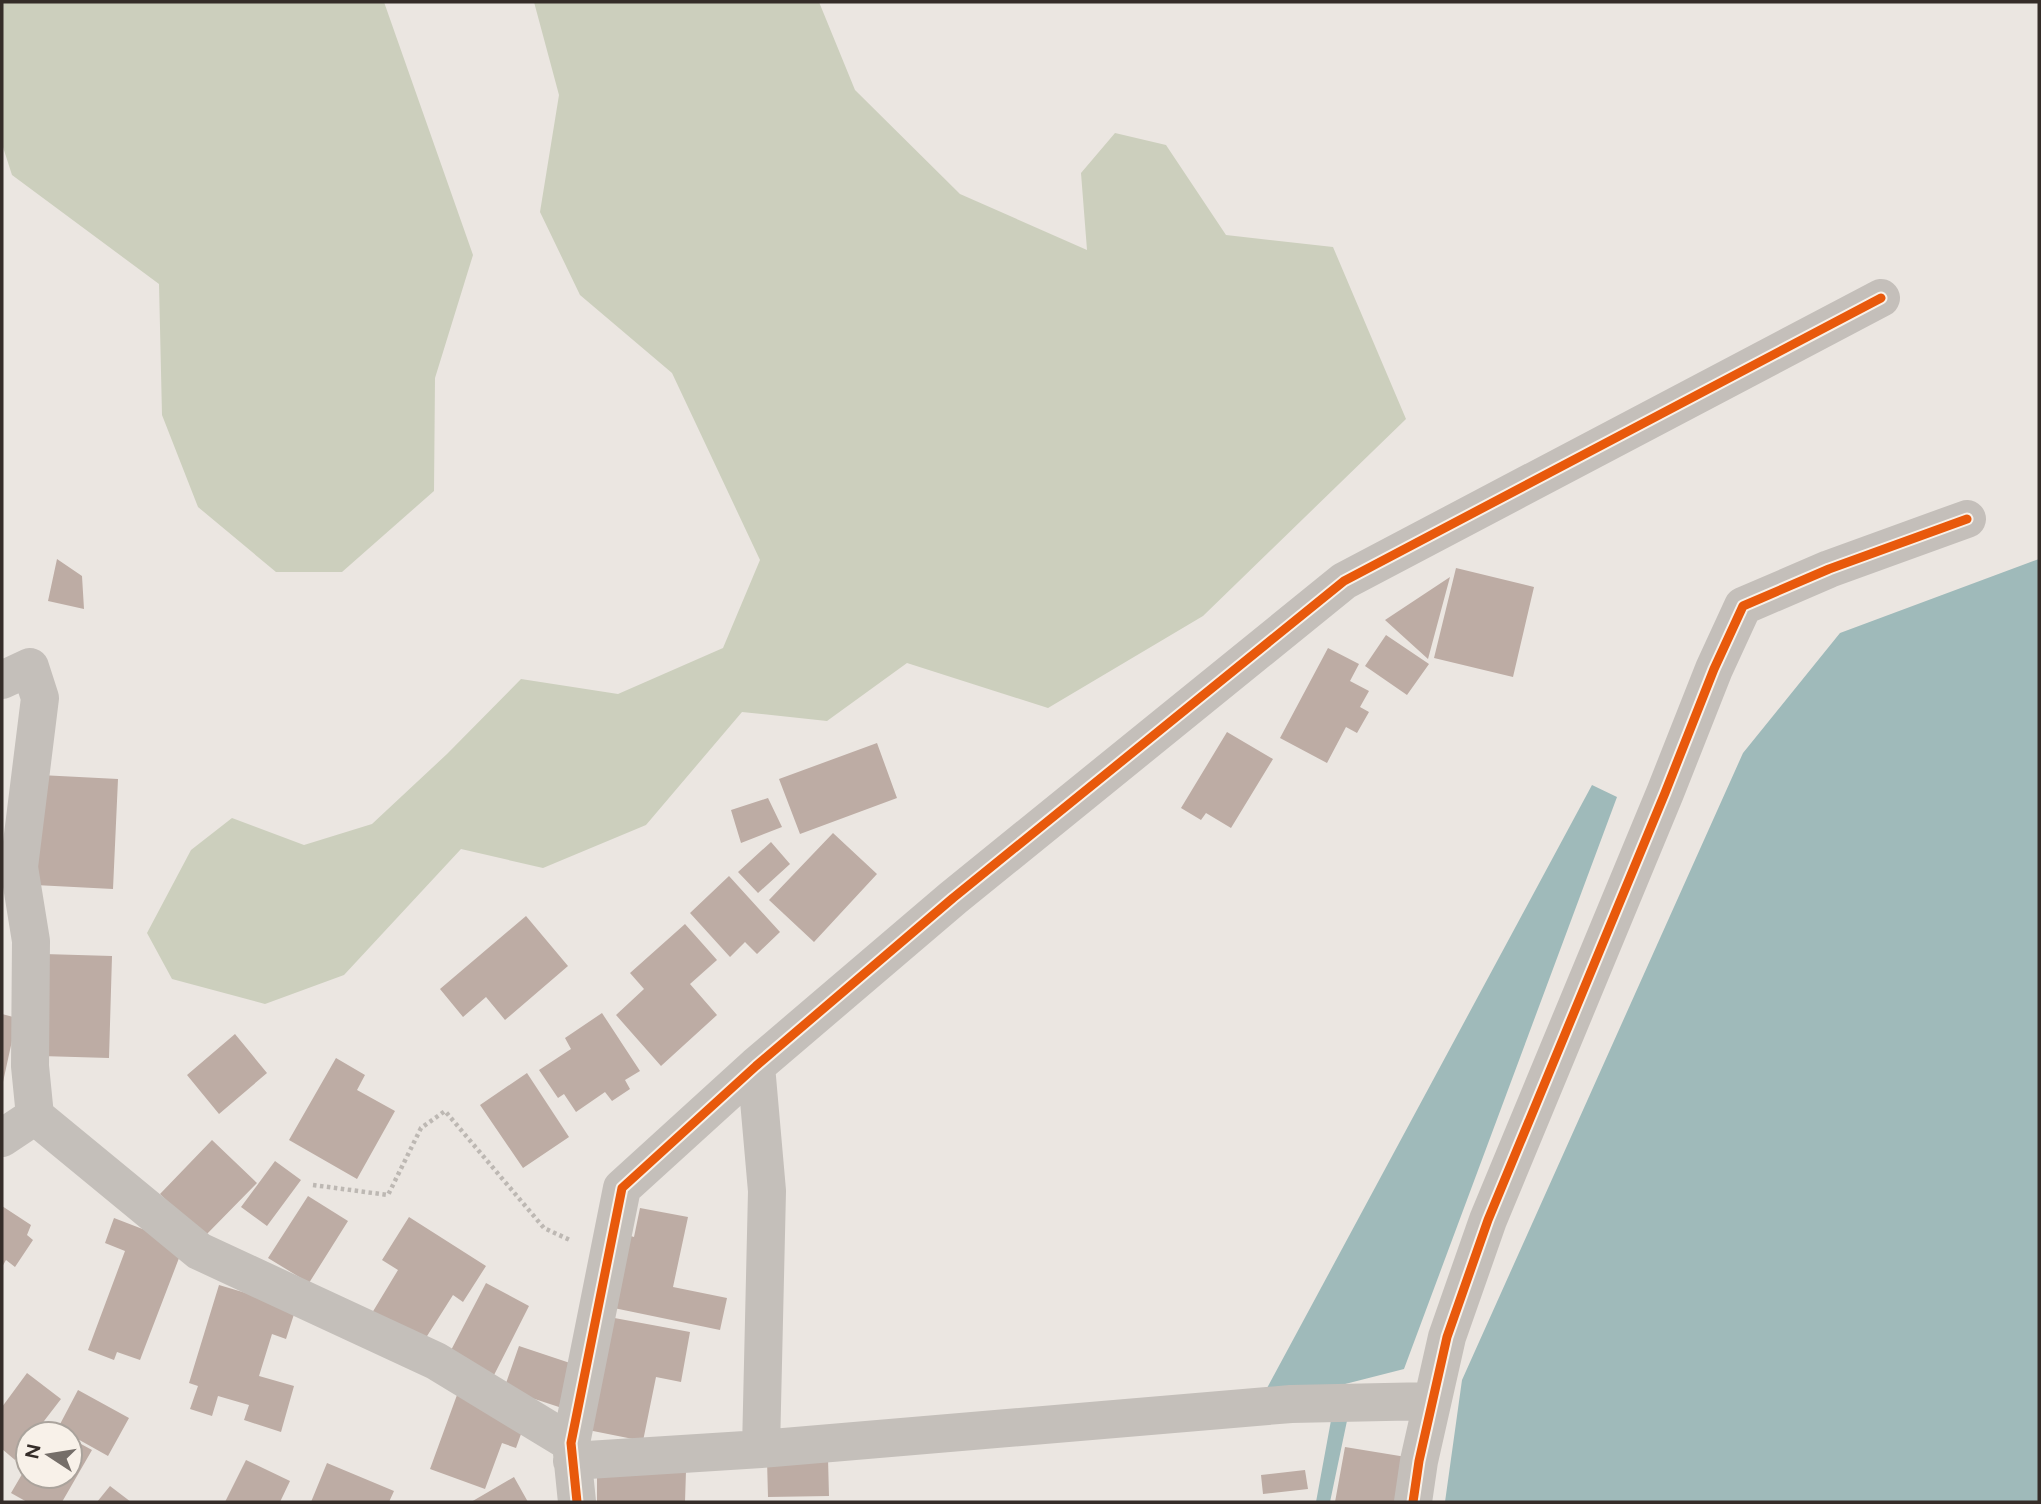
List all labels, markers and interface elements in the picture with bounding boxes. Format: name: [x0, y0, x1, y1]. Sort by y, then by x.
north arrow: [14, 1420, 84, 1490]
text: N: [20, 1442, 46, 1461]

